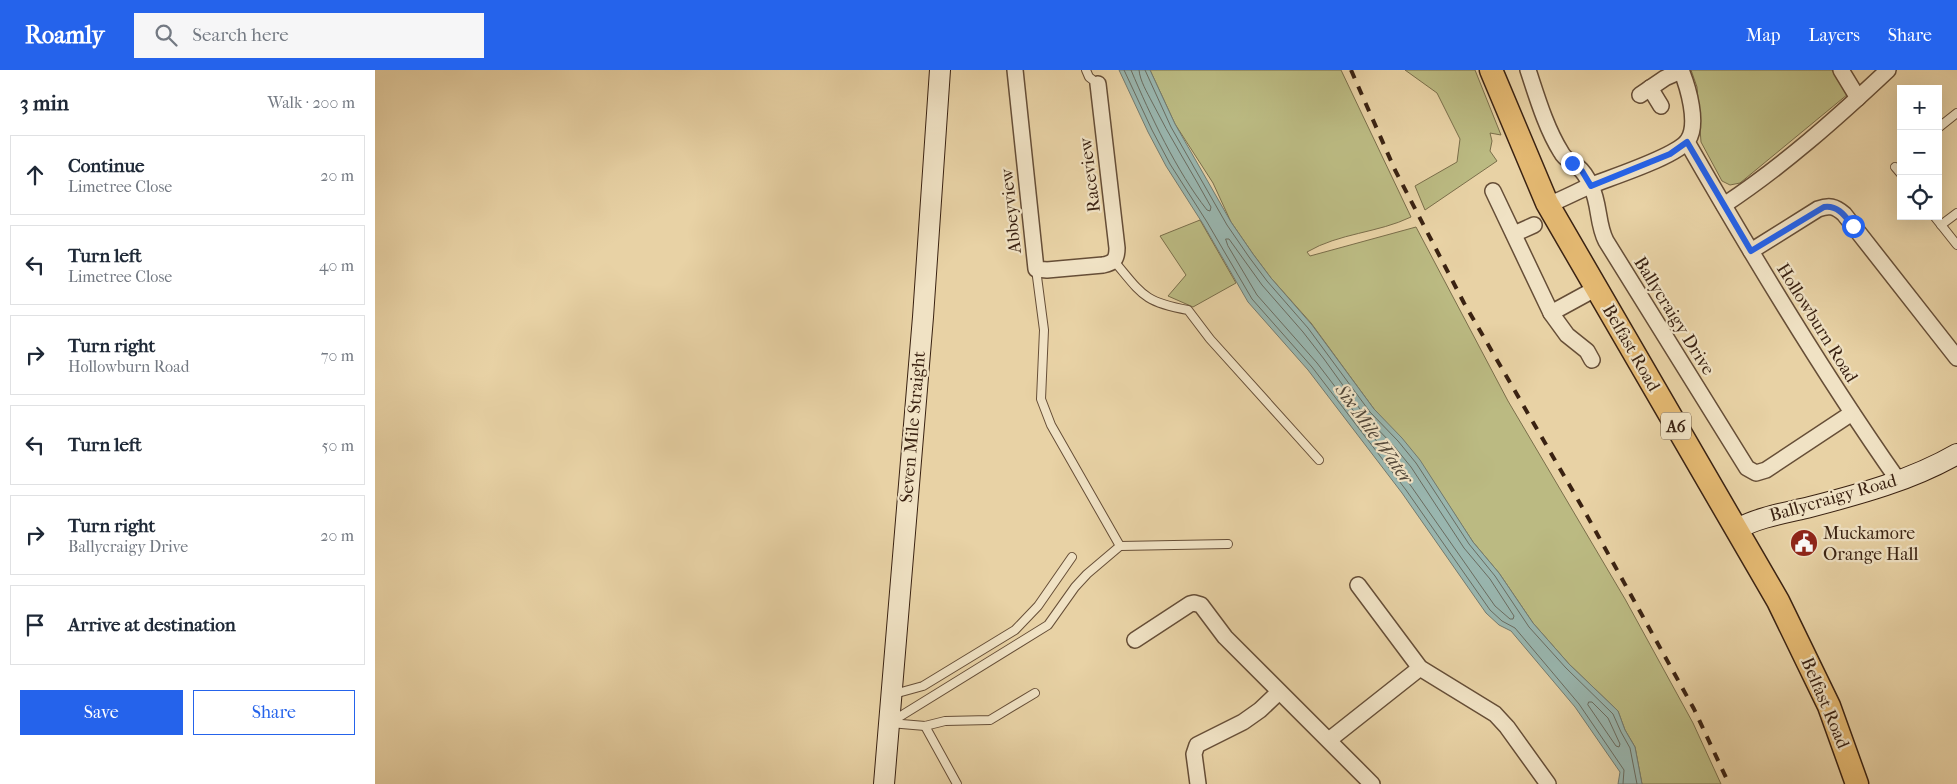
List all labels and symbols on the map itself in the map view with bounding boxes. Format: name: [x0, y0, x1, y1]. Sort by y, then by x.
street label: Raceview: [1075, 136, 1105, 213]
route end: [1561, 152, 1584, 175]
street label: Abbeyview: [996, 167, 1026, 255]
route start: [1842, 215, 1865, 238]
street label: Ballycraigy Drive: [1629, 253, 1719, 379]
street label: Hollowburn Road: [1772, 260, 1862, 387]
street label: Belfast Road: [1598, 301, 1664, 395]
street label: Seven Mile Straight: [896, 350, 930, 504]
water label: Six Mile Water: [1330, 379, 1418, 489]
road number: A6: [1661, 412, 1691, 440]
street label: Ballycraigy Road: [1767, 470, 1899, 526]
place label: Muckamore Orange Hall: [1823, 523, 1919, 565]
public building icon: Muckamore Orange Hall: [1789, 528, 1819, 558]
street label: Belfast Road: [1796, 654, 1854, 752]

